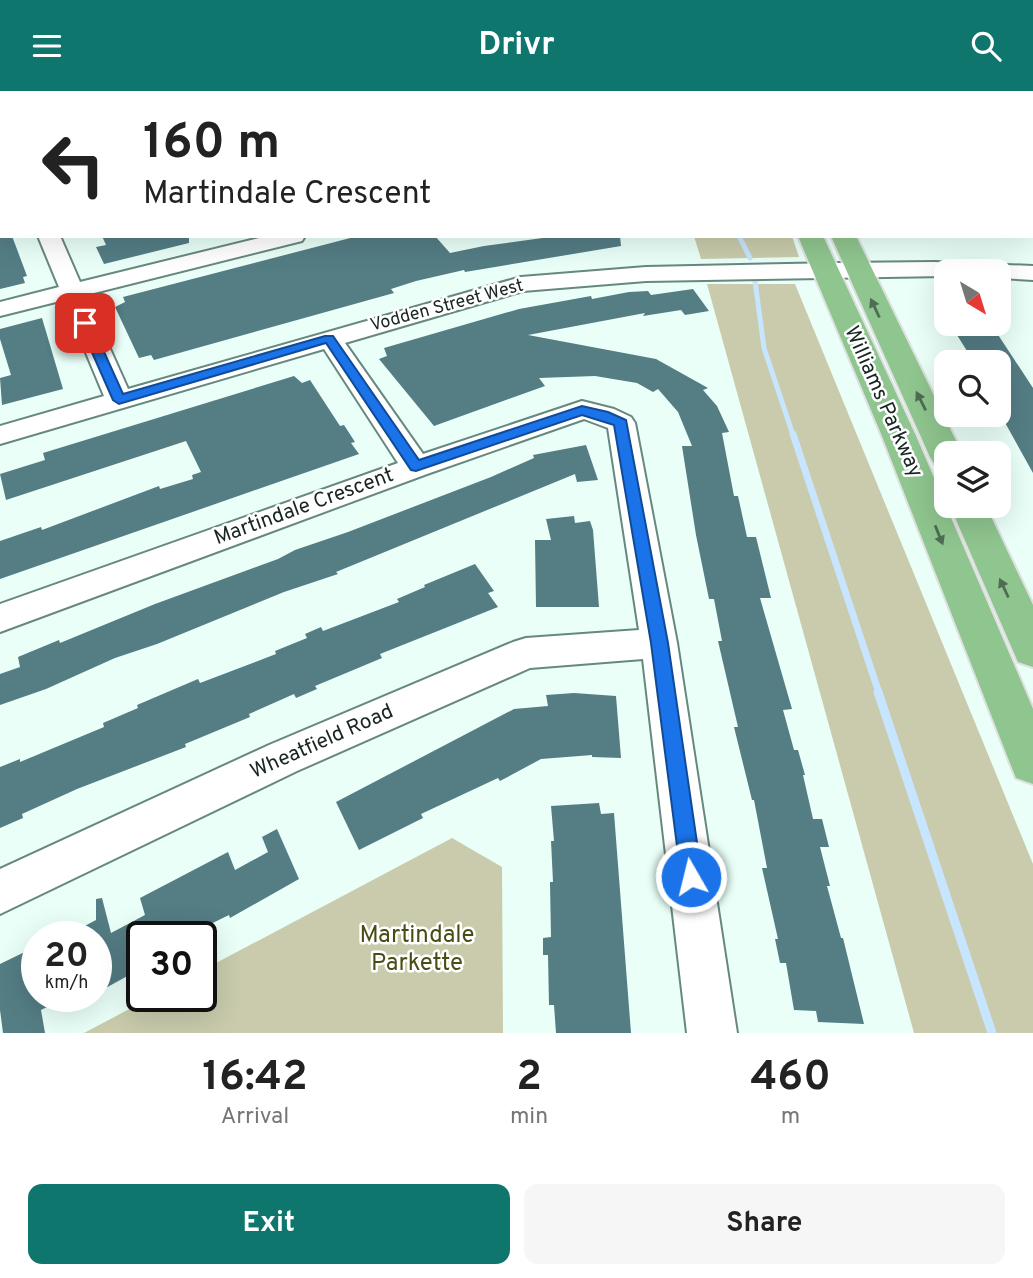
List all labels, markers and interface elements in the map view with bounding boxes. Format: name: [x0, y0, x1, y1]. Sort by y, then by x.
text: Drivr: [478, 26, 555, 66]
icon: menu: [28, 27, 66, 65]
icon: search: [967, 27, 1005, 65]
text: 160 m: [143, 114, 280, 176]
icon: left: [28, 119, 119, 210]
text: Martindale Crescent: [143, 175, 431, 215]
north arrow: [934, 259, 1012, 336]
map controls: [934, 259, 1011, 518]
street label: Vodden Street West: [368, 274, 526, 338]
pin: [55, 293, 115, 353]
one-way arrow: [870, 298, 881, 318]
icon: arrive: [66, 304, 104, 342]
street label: Williams Parkway: [837, 322, 929, 482]
button: search: [934, 350, 1011, 427]
one-way arrow: [916, 391, 927, 411]
button: layers: [934, 441, 1011, 518]
street label: Martindale Crescent: [210, 462, 398, 552]
one-way arrow: [934, 525, 945, 546]
one-way arrow: [999, 578, 1010, 598]
street label: Wheatfield Road: [246, 698, 398, 786]
position arrow: [654, 840, 728, 914]
speed limit sign: 30: [126, 921, 217, 1012]
park label: Martindale Parkette: [359, 921, 475, 979]
text: 20: [44, 935, 89, 979]
text: km/h: [45, 972, 88, 995]
text: 16:42: [202, 1052, 308, 1105]
text: 2: [516, 1052, 542, 1105]
text: 460: [750, 1052, 831, 1105]
text: Arrival: [221, 1103, 289, 1132]
text: min: [510, 1103, 548, 1132]
text: m: [781, 1103, 800, 1132]
button: Exit: [28, 1184, 510, 1264]
button: Share: [524, 1184, 1005, 1264]

